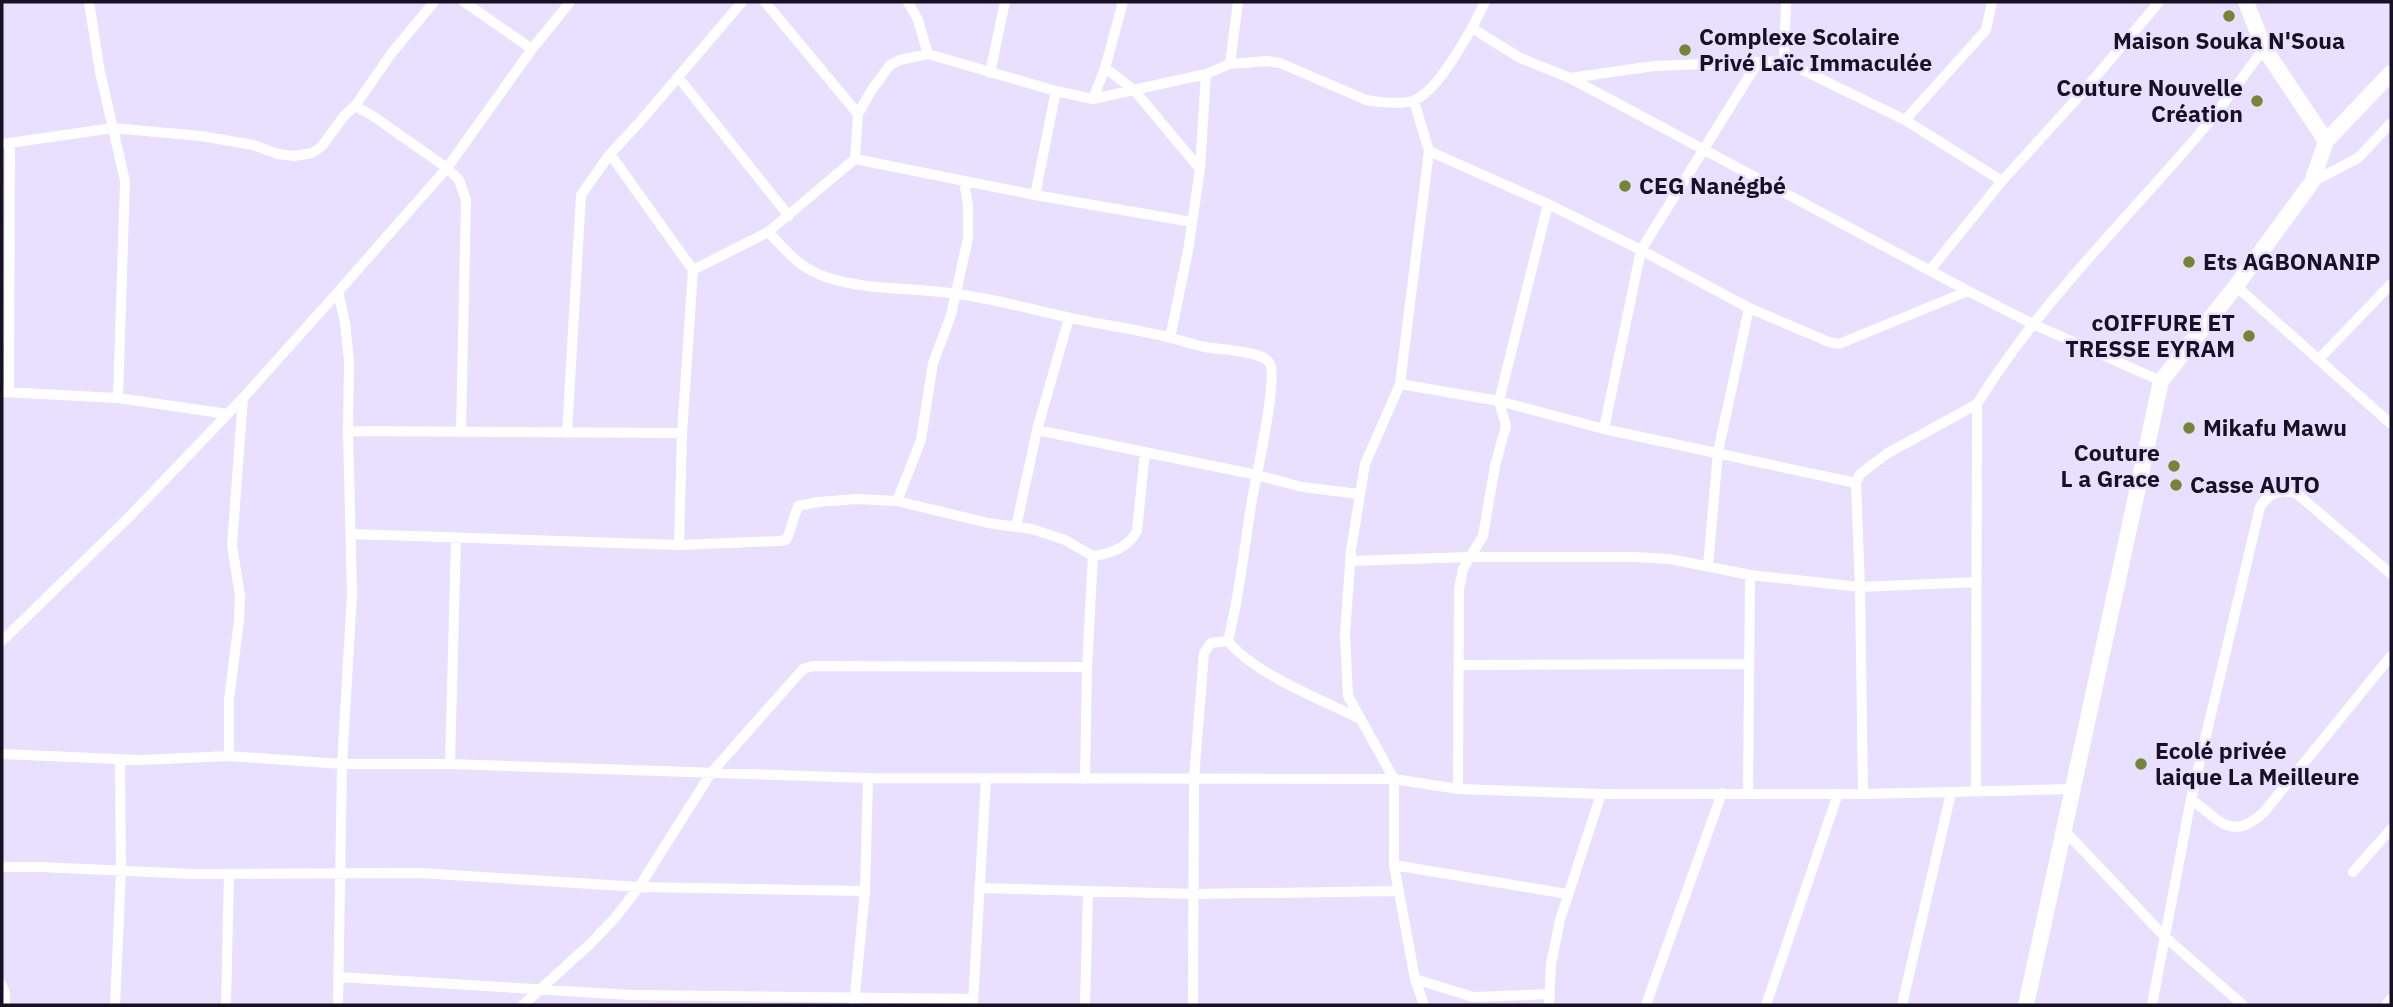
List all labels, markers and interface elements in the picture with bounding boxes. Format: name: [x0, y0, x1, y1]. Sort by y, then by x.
marker: Maison Souka N'Soua: [2221, 8, 2237, 24]
place label: Complexe Scolaire Privé Laïc Immaculée: [1699, 21, 1932, 77]
place label: Maison Souka N'Soua: [2113, 25, 2345, 55]
marker: Complexe Scolaire Privé Laïc Immaculée: [1677, 42, 1693, 58]
place label: Couture Nouvelle Création: [2056, 72, 2243, 128]
marker: Couture Nouvelle Création: [2249, 93, 2265, 109]
place label: CEG Nanégbé: [1639, 170, 1786, 200]
marker: CEG Nanégbé: [1617, 178, 1633, 194]
place label: Ets AGBONANIP: [2203, 246, 2380, 276]
marker: Ets AGBONANIP: [2181, 254, 2197, 270]
place label: cOIFFURE ET TRESSE EYRAM: [2065, 307, 2235, 363]
marker: cOIFFURE ET TRESSE EYRAM: [2241, 328, 2257, 344]
place label: Mikafu Mawu: [2203, 412, 2347, 442]
marker: Mikafu Mawu: [2181, 420, 2197, 436]
place label: Couture L a Grace: [2061, 437, 2160, 493]
marker: Couture L a Grace: [2166, 458, 2182, 474]
place label: Casse AUTO: [2190, 469, 2320, 499]
marker: Casse AUTO: [2168, 477, 2184, 493]
place label: Ecolé privée laique La Meilleure: [2155, 735, 2359, 791]
marker: Ecolé privée laique La Meilleure: [2133, 756, 2149, 772]

